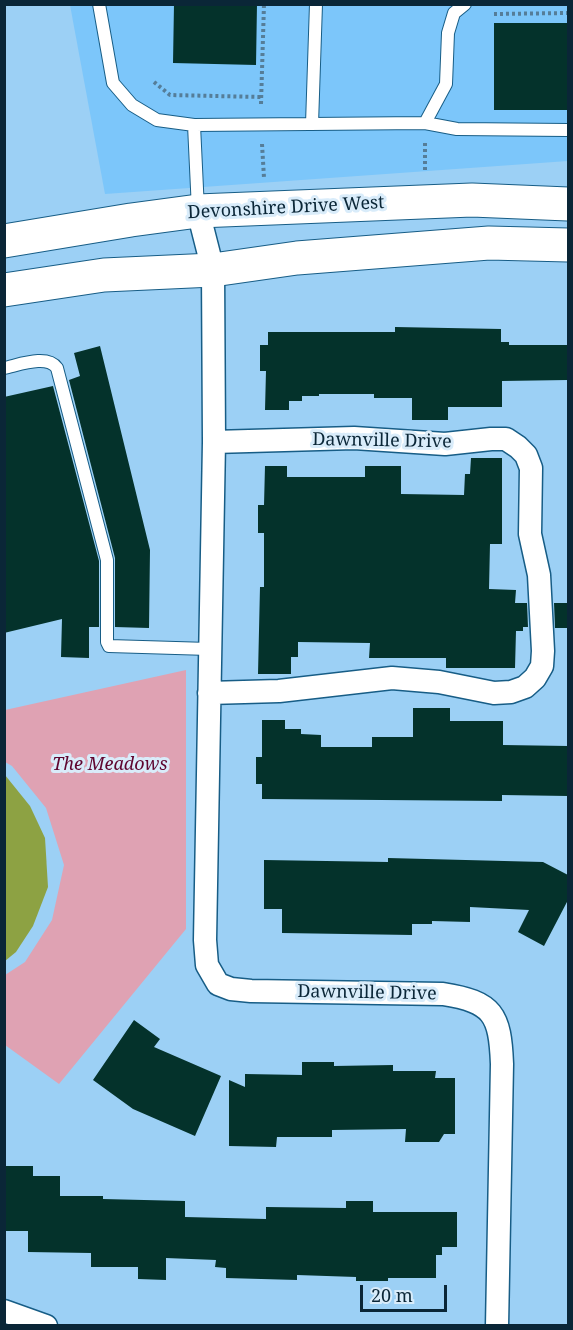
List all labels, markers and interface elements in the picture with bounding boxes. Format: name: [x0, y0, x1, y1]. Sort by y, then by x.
street label: Devonshire Drive West: [187, 192, 385, 224]
street label: Dawnville Drive: [312, 429, 452, 453]
park label: The Meadows: [52, 754, 168, 776]
street label: Dawnville Drive: [297, 981, 437, 1005]
scale bar: [363, 1273, 450, 1311]
text: 20 m: [371, 1283, 413, 1307]

